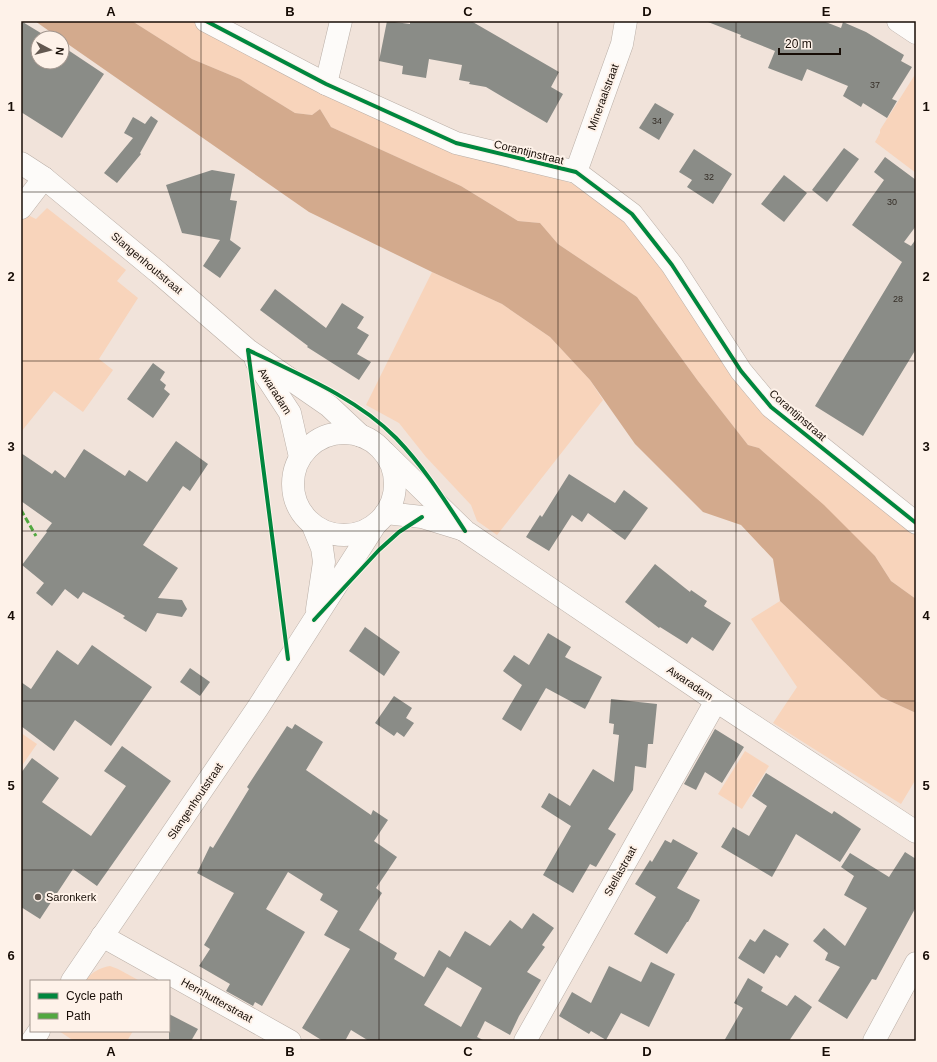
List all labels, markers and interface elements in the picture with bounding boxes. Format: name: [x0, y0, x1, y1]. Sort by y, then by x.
text: A: [106, 4, 116, 19]
text: B: [285, 4, 295, 19]
text: C: [463, 4, 473, 19]
text: D: [642, 4, 652, 19]
text: E: [822, 4, 831, 19]
north arrow: [30, 30, 70, 70]
scale bar: [779, 30, 840, 56]
text: 20 m: [785, 37, 812, 51]
text: N: [53, 47, 66, 56]
street label: Mineraalstraat: [585, 62, 621, 132]
house number: 37: [870, 80, 880, 90]
text: 1: [7, 99, 15, 114]
text: 1: [922, 99, 930, 114]
house number: 34: [652, 116, 662, 126]
street label: Corantijnstraat: [493, 138, 565, 166]
house number: 32: [704, 172, 714, 182]
house number: 30: [887, 197, 897, 207]
street label: Slangenhoutstraat: [109, 230, 185, 296]
text: 2: [7, 269, 15, 284]
text: 2: [922, 269, 930, 284]
house number: 28: [893, 294, 903, 304]
street label: Awaradam: [256, 366, 294, 416]
street label: Corantijnstraat: [767, 387, 829, 443]
text: 3: [7, 439, 15, 454]
text: 3: [922, 439, 930, 454]
text: 4: [7, 608, 15, 623]
text: 4: [922, 608, 930, 623]
street label: Awaradam: [665, 663, 715, 703]
street label: Slangenhoutstraat: [165, 761, 225, 841]
text: 5: [7, 778, 15, 793]
text: 5: [922, 778, 930, 793]
street label: Stellastraat: [601, 844, 639, 898]
place label: Saronkerk: [46, 891, 97, 903]
marker: Saronkerk: [33, 892, 43, 902]
text: 6: [7, 948, 15, 963]
text: 6: [922, 948, 930, 963]
street label: Hernhutterstraat: [179, 975, 255, 1025]
legend: [30, 980, 170, 1032]
text: Cycle path: [66, 989, 123, 1003]
text: Path: [66, 1009, 91, 1023]
text: A: [106, 1044, 116, 1059]
text: B: [285, 1044, 295, 1059]
text: C: [463, 1044, 473, 1059]
text: D: [642, 1044, 652, 1059]
text: E: [822, 1044, 831, 1059]

